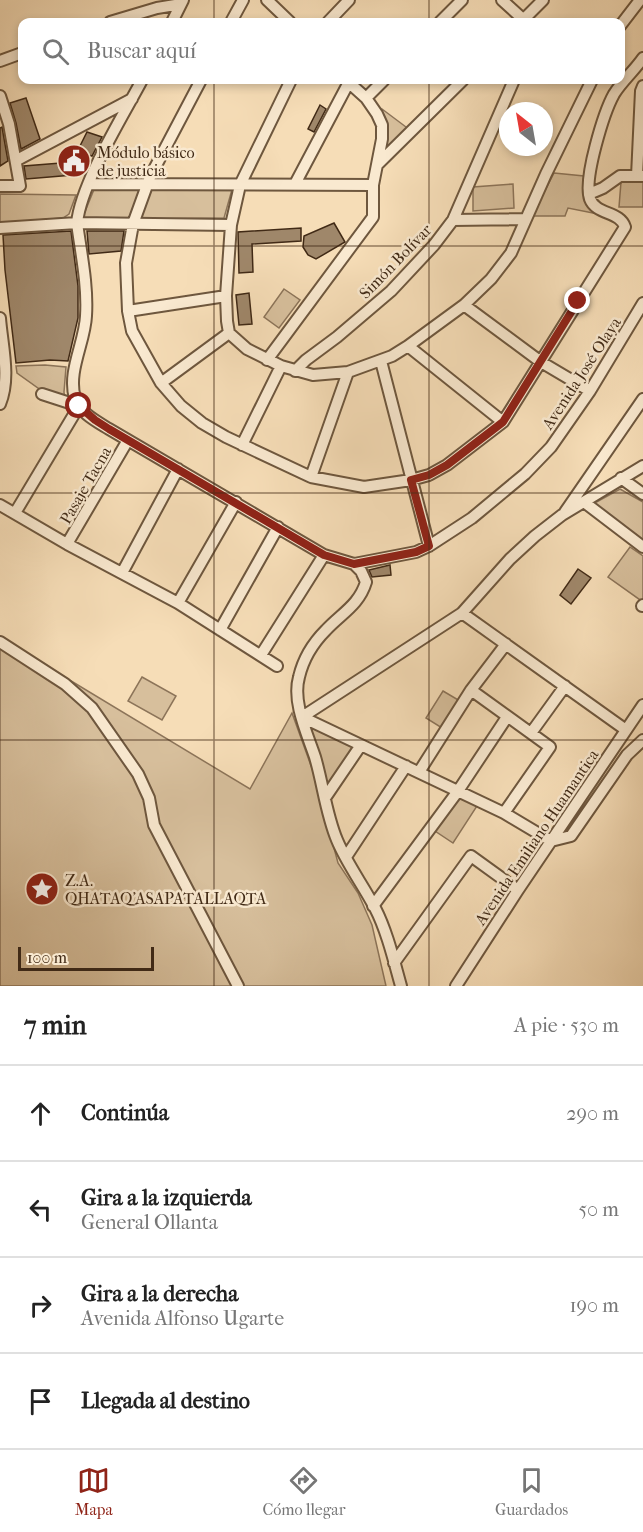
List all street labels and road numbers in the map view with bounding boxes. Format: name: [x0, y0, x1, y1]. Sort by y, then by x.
street label: Simón Bolívar: [355, 220, 436, 303]
street label: Avenida José Olaya: [537, 313, 625, 434]
street label: Pasaje Tacna: [56, 443, 116, 527]
street label: Avenida Emiliano Huamantica: [470, 745, 603, 930]

